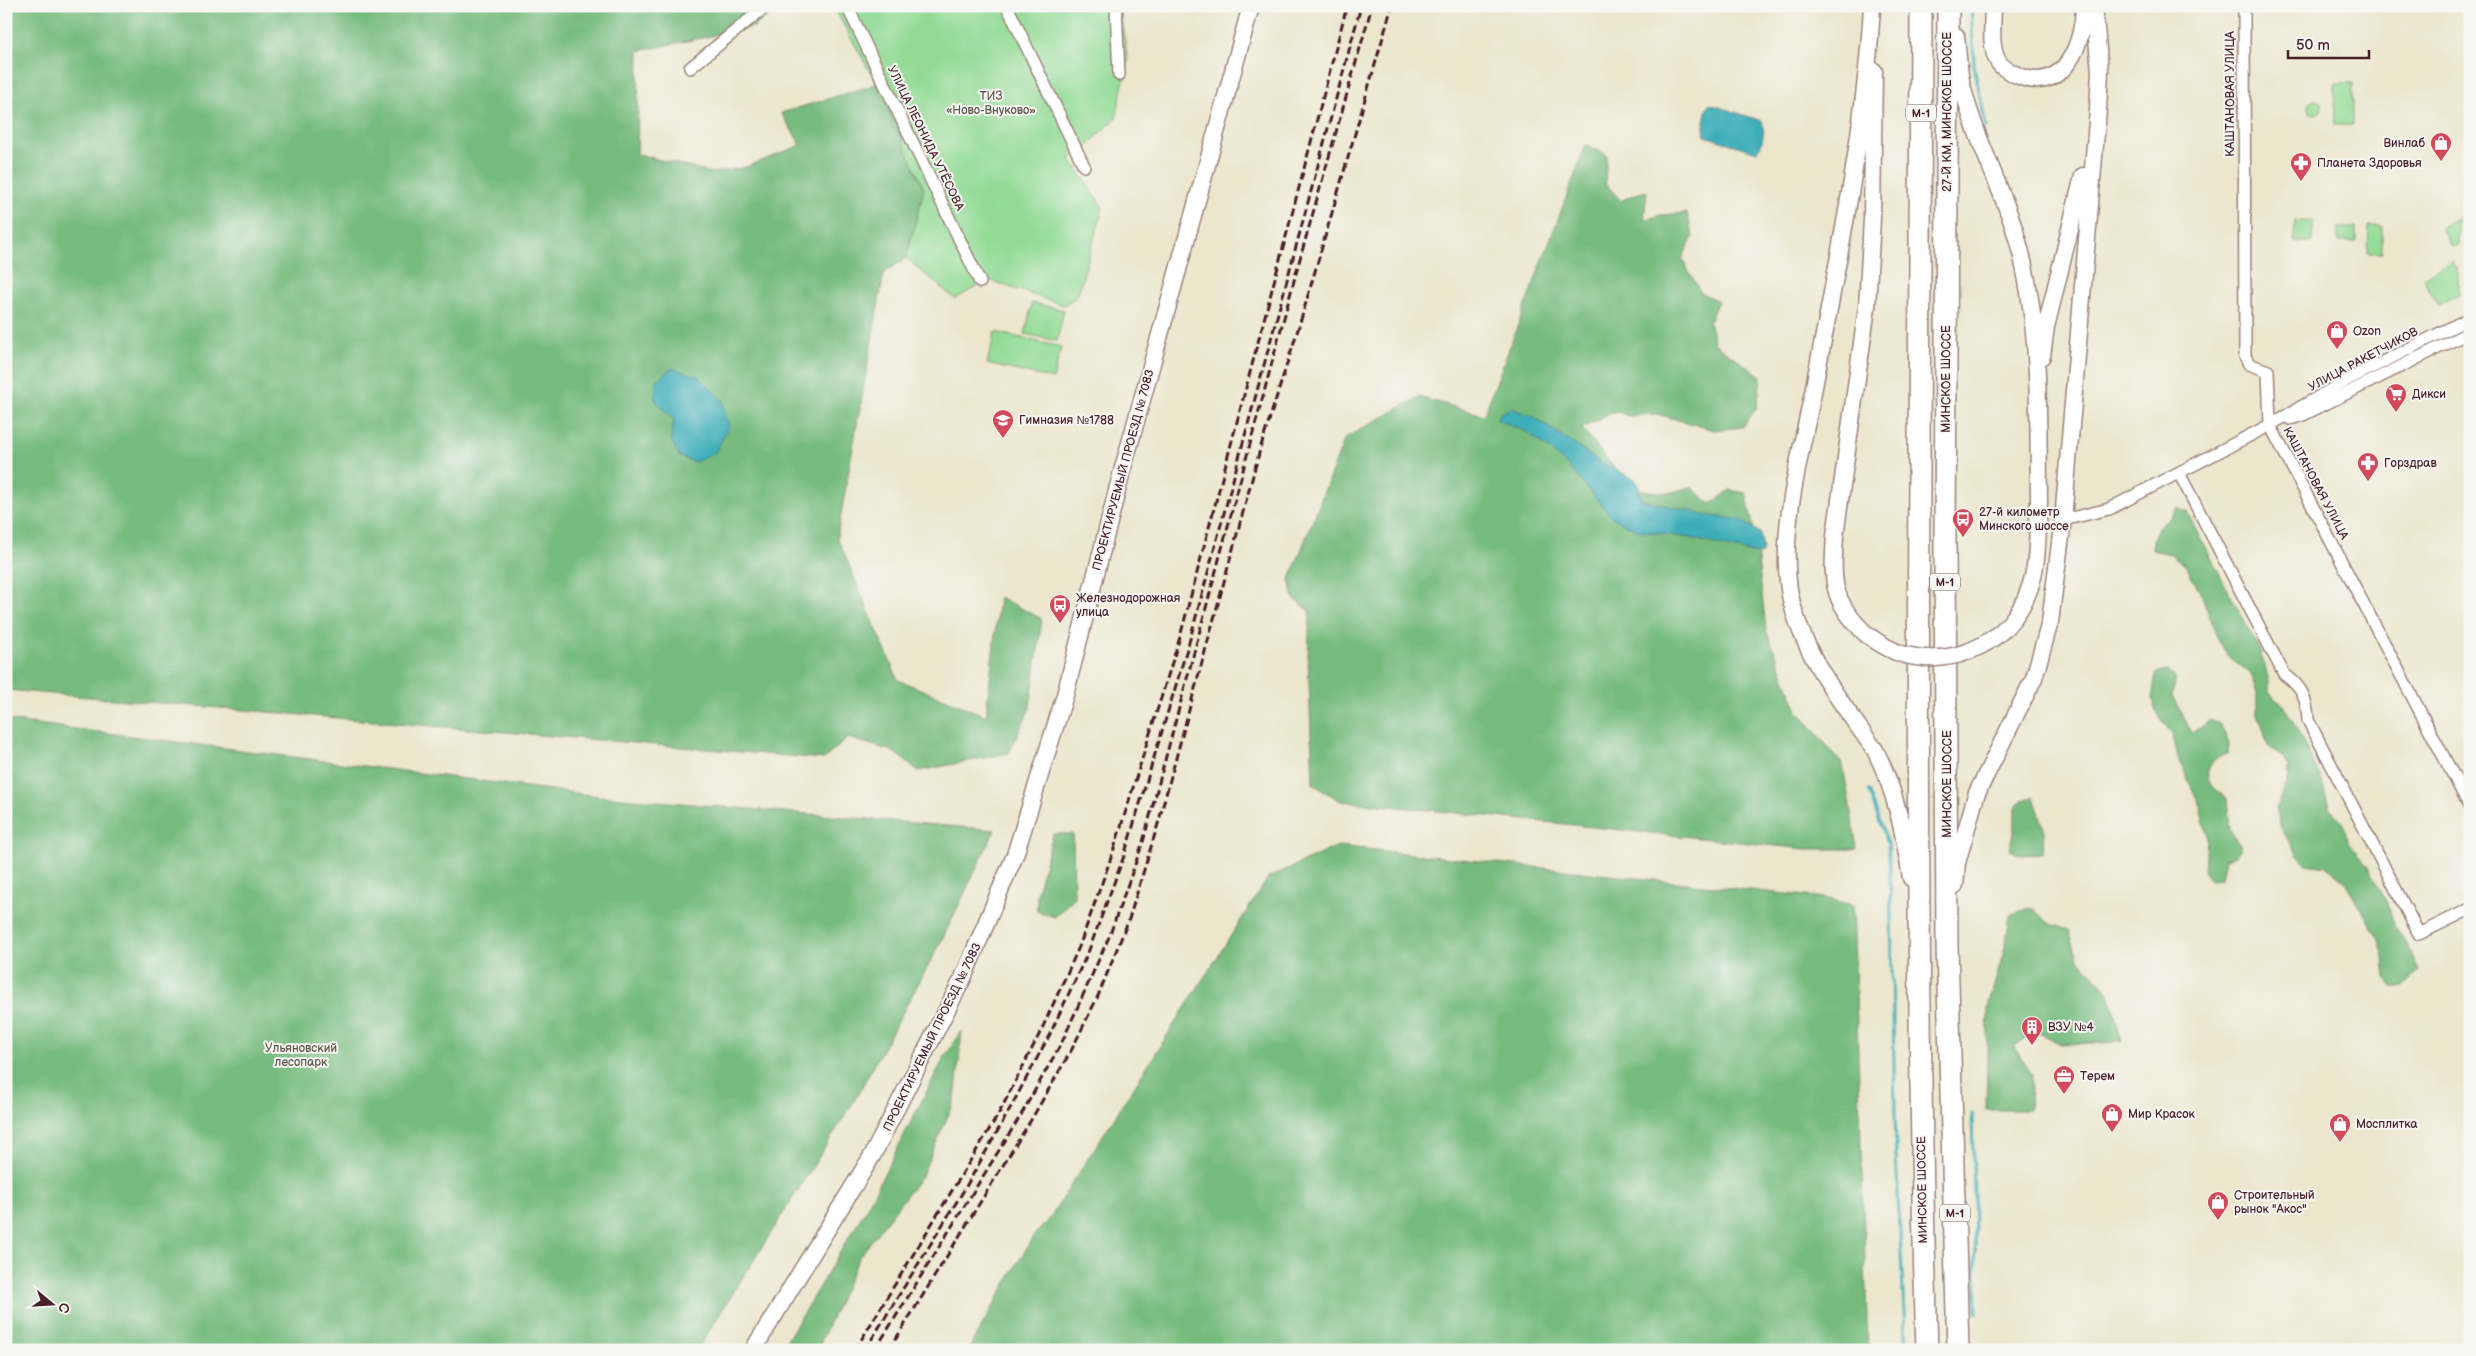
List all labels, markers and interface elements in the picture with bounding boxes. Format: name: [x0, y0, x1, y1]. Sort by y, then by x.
scale bar: [2288, 28, 2370, 60]
street label: КАШТАНОВАЯ УЛИЦА: [2223, 30, 2238, 157]
street label: 27-Й КМ, МИНСКОЕ ШОССЕ: [1940, 32, 1955, 192]
text: 50 m: [2296, 36, 2330, 55]
street label: УЛИЦА ЛЕОНИДА УТЁСОВА: [884, 63, 968, 214]
park label: ТИЗ «Ново-Внуково»: [946, 89, 1036, 118]
road number: М-1: [1906, 105, 1936, 122]
shop icon: Винлаб: [2429, 131, 2453, 162]
place label: Винлаб: [2383, 136, 2425, 151]
pharmacy icon: Планета Здоровья: [2289, 151, 2313, 182]
place label: Планета Здоровья: [2317, 156, 2422, 171]
shop icon: Ozon: [2325, 319, 2349, 350]
street label: УЛИЦА РАКЕТЧИКОВ: [2306, 324, 2421, 395]
place label: Ozon: [2353, 324, 2381, 339]
street label: МИНСКОЕ ШОССЕ: [1939, 325, 1954, 433]
street label: ПРОЕКТИРУЕМЫЙ ПРОЕЗД № 7083: [1089, 368, 1158, 572]
supermarket icon: Дикси: [2384, 382, 2408, 413]
place label: Дикси: [2412, 387, 2446, 402]
school or university icon: Гимназия №1788: [991, 408, 1015, 439]
place label: Гимназия №1788: [1019, 413, 1114, 428]
street label: КАШТАНОВАЯ УЛИЦА: [2279, 424, 2352, 543]
pharmacy icon: Горздрав: [2356, 451, 2380, 482]
place label: Горздрав: [2384, 456, 2437, 471]
place label: 27-й километр Минского шоссе: [1979, 505, 2069, 534]
bus stop icon: 27-й километр Минского шоссе: [1951, 507, 1975, 538]
road number: М-1: [1930, 574, 1960, 590]
place label: Железнодорожная улица: [1076, 591, 1181, 620]
bus stop icon: Железнодорожная улица: [1048, 593, 1072, 624]
street label: МИНСКОЕ ШОССЕ: [1940, 730, 1955, 838]
street label: ПРОЕКТИРУЕМЫЙ ПРОЕЗД № 7083: [880, 941, 985, 1134]
building icon: ВЗУ №4: [2020, 1015, 2044, 1046]
place label: ВЗУ №4: [2048, 1020, 2095, 1035]
park label: Ульяновский лесопарк: [265, 1041, 337, 1070]
office icon: Терем: [2052, 1064, 2076, 1095]
place label: Терем: [2080, 1069, 2115, 1084]
shop icon: Мир Красок: [2100, 1102, 2124, 1133]
place label: Мир Красок: [2128, 1107, 2195, 1122]
shop icon: Мосплитка: [2328, 1112, 2352, 1143]
place label: Мосплитка: [2356, 1117, 2418, 1132]
street label: МИНСКОЕ ШОССЕ: [1914, 1136, 1931, 1244]
place label: Строительный рынок "Акос": [2234, 1188, 2315, 1217]
shop icon: Строительный рынок "Акос": [2206, 1190, 2230, 1221]
road number: М-1: [1940, 1204, 1970, 1222]
north arrow: [28, 1278, 78, 1328]
text: С: [54, 1301, 73, 1315]

